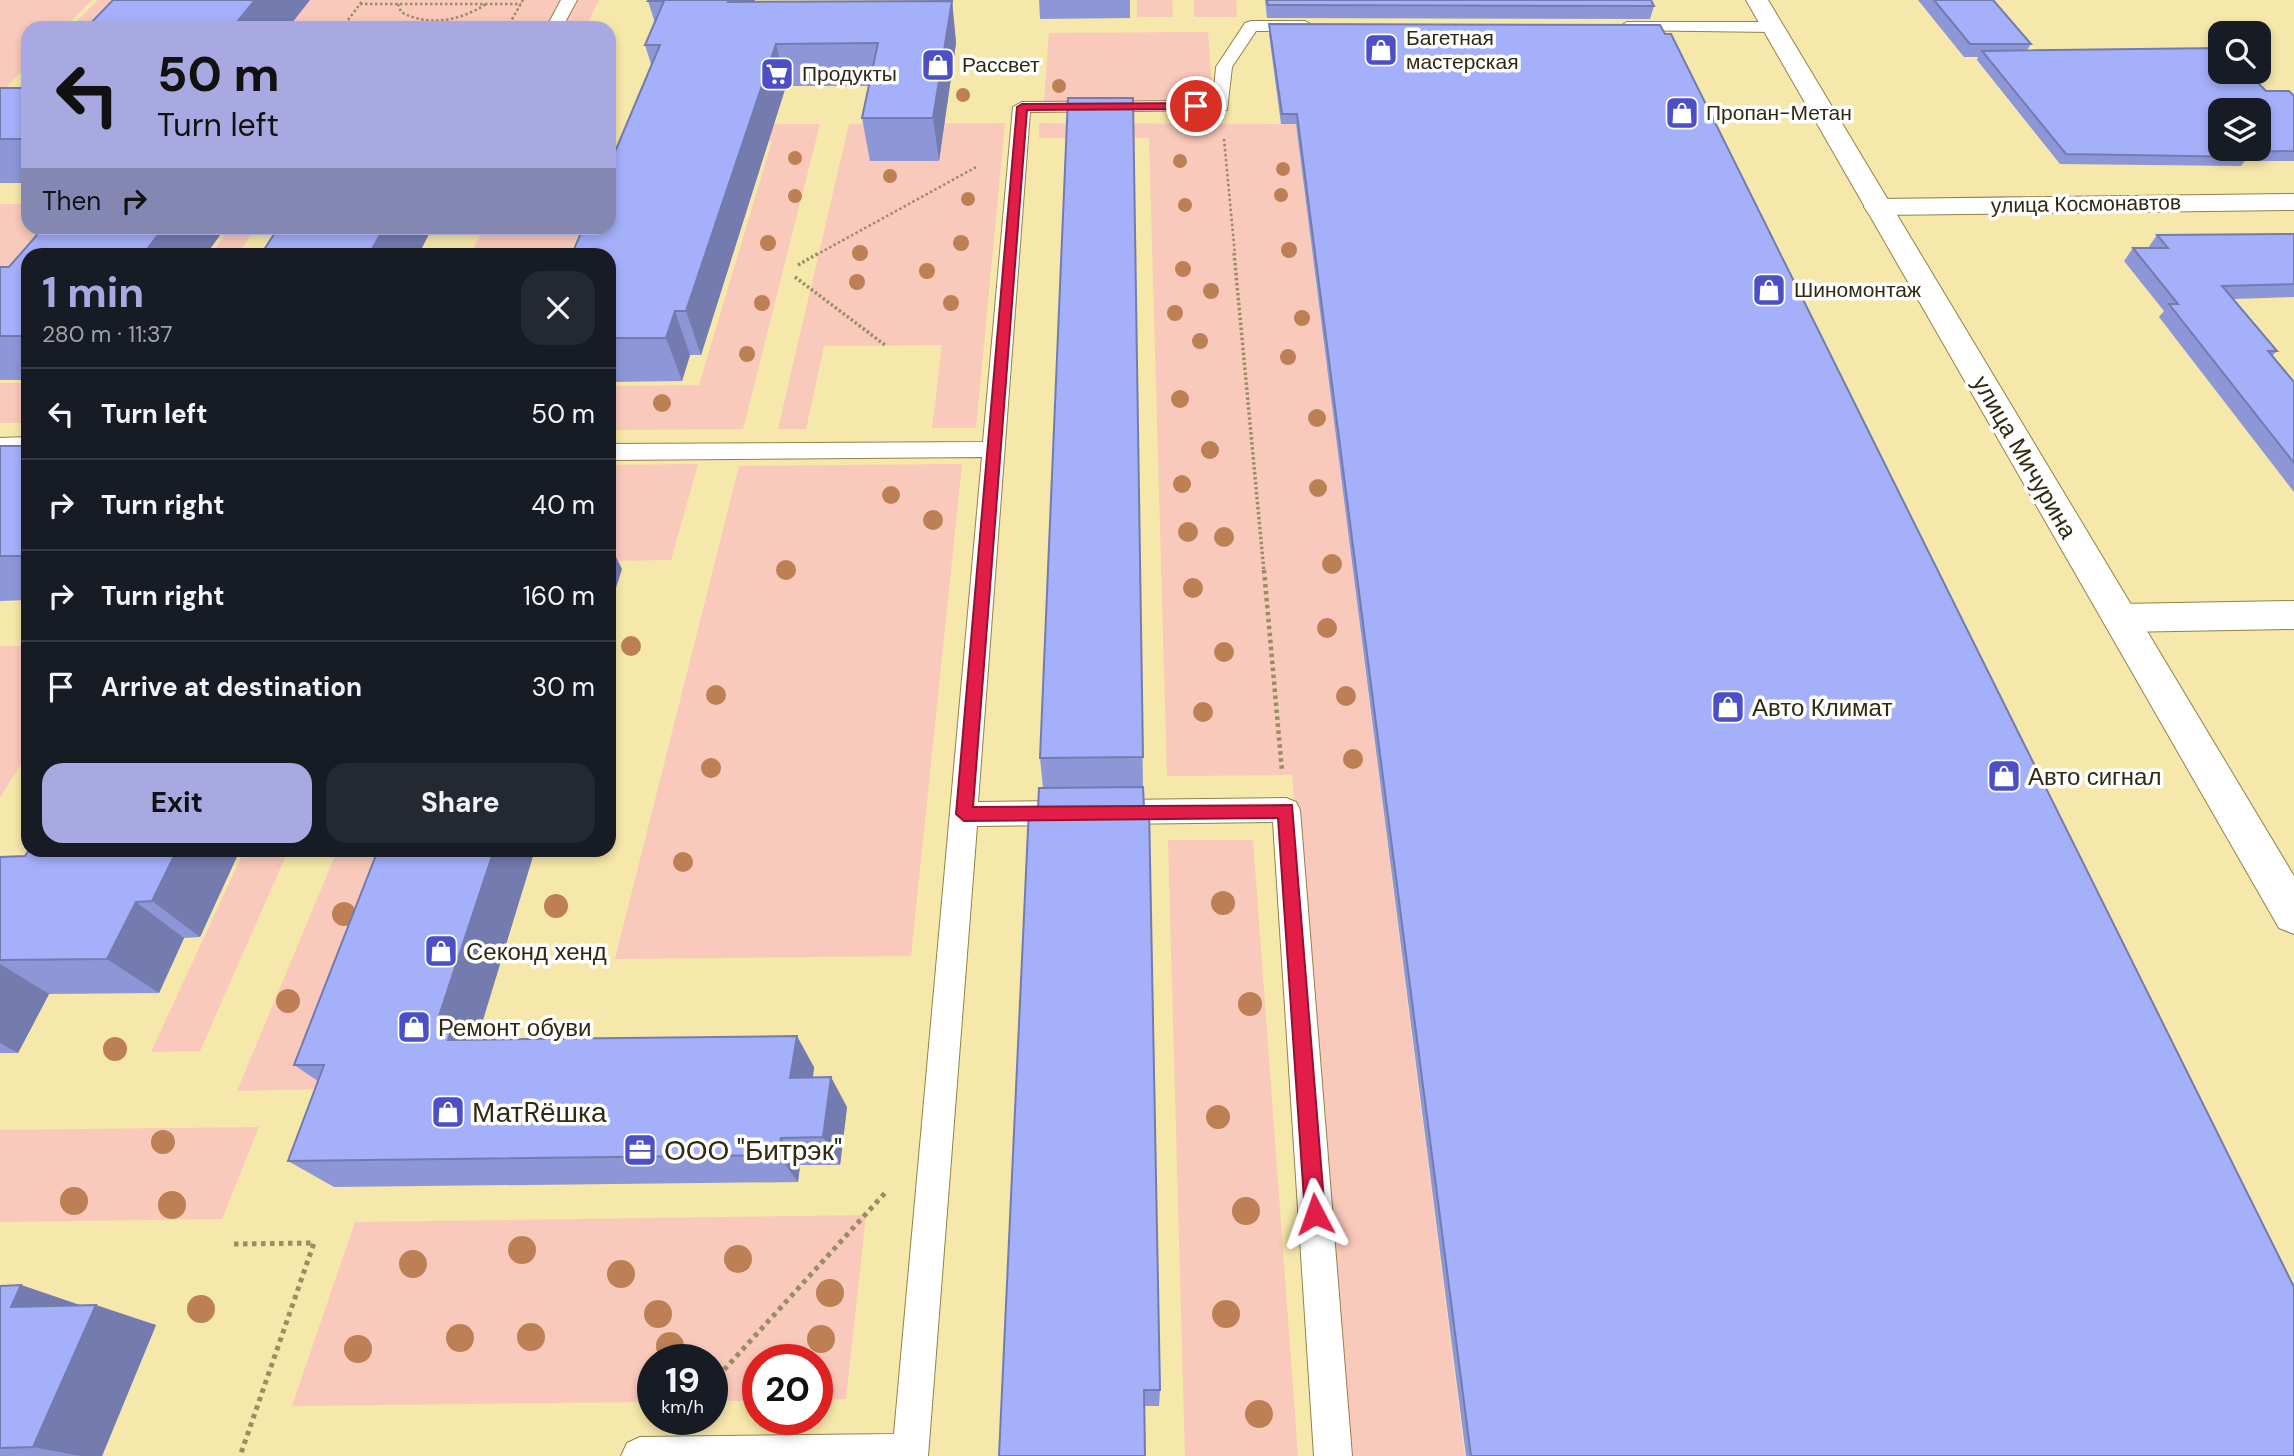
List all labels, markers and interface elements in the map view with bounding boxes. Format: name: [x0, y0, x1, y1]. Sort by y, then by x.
map controls: [2208, 21, 2271, 161]
button: search: [2208, 21, 2271, 84]
place label: Багетная мастерская: [1406, 24, 1519, 76]
shop icon: Багетная мастерская: [1362, 31, 1400, 69]
text: 50 m: [157, 42, 280, 106]
shop icon: Рассвет: [919, 46, 957, 84]
icon: left: [42, 49, 133, 140]
place label: Рассвет: [962, 51, 1040, 79]
supermarket icon: Продукты: [758, 55, 796, 93]
place label: Продукты: [802, 60, 897, 88]
pin: [1166, 76, 1226, 136]
icon: arrive: [1177, 87, 1215, 125]
shop icon: Пропан-Метан: [1663, 94, 1701, 132]
button: layers: [2208, 98, 2271, 161]
place label: Пропан-Метан: [1706, 99, 1852, 127]
text: Turn left: [157, 104, 279, 146]
icon: right: [115, 182, 153, 220]
text: Then: [42, 184, 101, 218]
street label: улица Космонавтов: [1991, 188, 2181, 220]
text: 1 min: [42, 265, 144, 320]
button: close: [521, 271, 595, 345]
shop icon: Шиномонтаж: [1750, 271, 1788, 309]
place label: Шиномонтаж: [1794, 276, 1921, 304]
text: 280 m · 11:37: [42, 319, 172, 349]
street label: улица Мичурина: [1966, 370, 2085, 545]
icon: left: [42, 395, 80, 433]
text: Turn left: [101, 397, 208, 431]
text: 50 m: [531, 397, 595, 431]
icon: right: [42, 486, 80, 524]
text: Turn right: [101, 488, 225, 522]
text: 40 m: [531, 488, 595, 522]
icon: right: [42, 577, 80, 615]
text: Turn right: [101, 579, 225, 613]
text: 160 m: [523, 579, 595, 613]
icon: arrive: [42, 668, 80, 706]
text: Arrive at destination: [101, 670, 362, 704]
text: 30 m: [532, 670, 595, 704]
shop icon: Авто Климат: [1709, 688, 1747, 726]
place label: Авто Климат: [1752, 692, 1892, 723]
shop icon: Авто сигнал: [1985, 757, 2023, 795]
place label: Авто сигнал: [2028, 761, 2161, 792]
button: Exit: [42, 763, 312, 843]
button: Share: [326, 763, 595, 843]
shop icon: Секонд хенд: [422, 932, 460, 970]
place label: Секонд хенд: [466, 936, 607, 967]
shop icon: Ремонт обуви: [395, 1008, 433, 1046]
place label: Ремонт обуви: [438, 1012, 592, 1043]
shop icon: МатRёшка: [429, 1093, 467, 1131]
place label: МатRёшка: [472, 1094, 607, 1131]
office icon: ООО "Битрэк": [621, 1131, 659, 1169]
place label: ООО "Битрэк": [664, 1132, 842, 1169]
position arrow: [1278, 1177, 1352, 1251]
speed limit sign: 20: [742, 1344, 833, 1435]
text: 19: [665, 1357, 700, 1403]
text: km/h: [661, 1395, 704, 1419]

